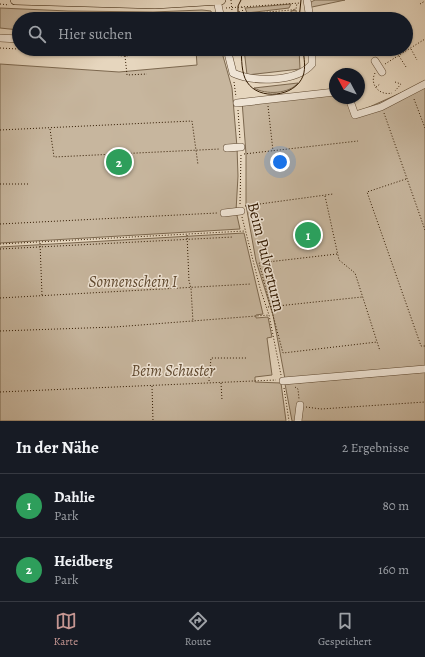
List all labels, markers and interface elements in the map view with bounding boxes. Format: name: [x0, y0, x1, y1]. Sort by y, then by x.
search box: [12, 12, 413, 56]
icon: search: [26, 23, 48, 45]
text: Hier suchen: [58, 24, 132, 44]
north arrow: [329, 68, 365, 104]
pin: 2: [106, 147, 132, 177]
your location: [270, 152, 290, 172]
street label: Beim Pulverturm: [242, 200, 290, 314]
pin: 1: [295, 220, 321, 250]
park label: Sonnenschein I: [89, 271, 178, 293]
park label: Beim Schuster: [131, 360, 215, 382]
text: In der Nähe: [16, 436, 99, 459]
text: 2 Ergebnisse: [342, 439, 409, 456]
text: Dahlie: [54, 487, 95, 507]
text: 1: [27, 497, 31, 514]
text: 80 m: [382, 497, 409, 514]
text: Park: [54, 507, 78, 524]
text: Heidberg: [54, 551, 113, 571]
text: 2: [26, 561, 32, 578]
text: 160 m: [378, 561, 409, 578]
text: Park: [54, 571, 78, 588]
tab: Karte: [53, 610, 78, 649]
tab: Route: [185, 610, 211, 649]
tab: Gespeichert: [318, 610, 372, 649]

